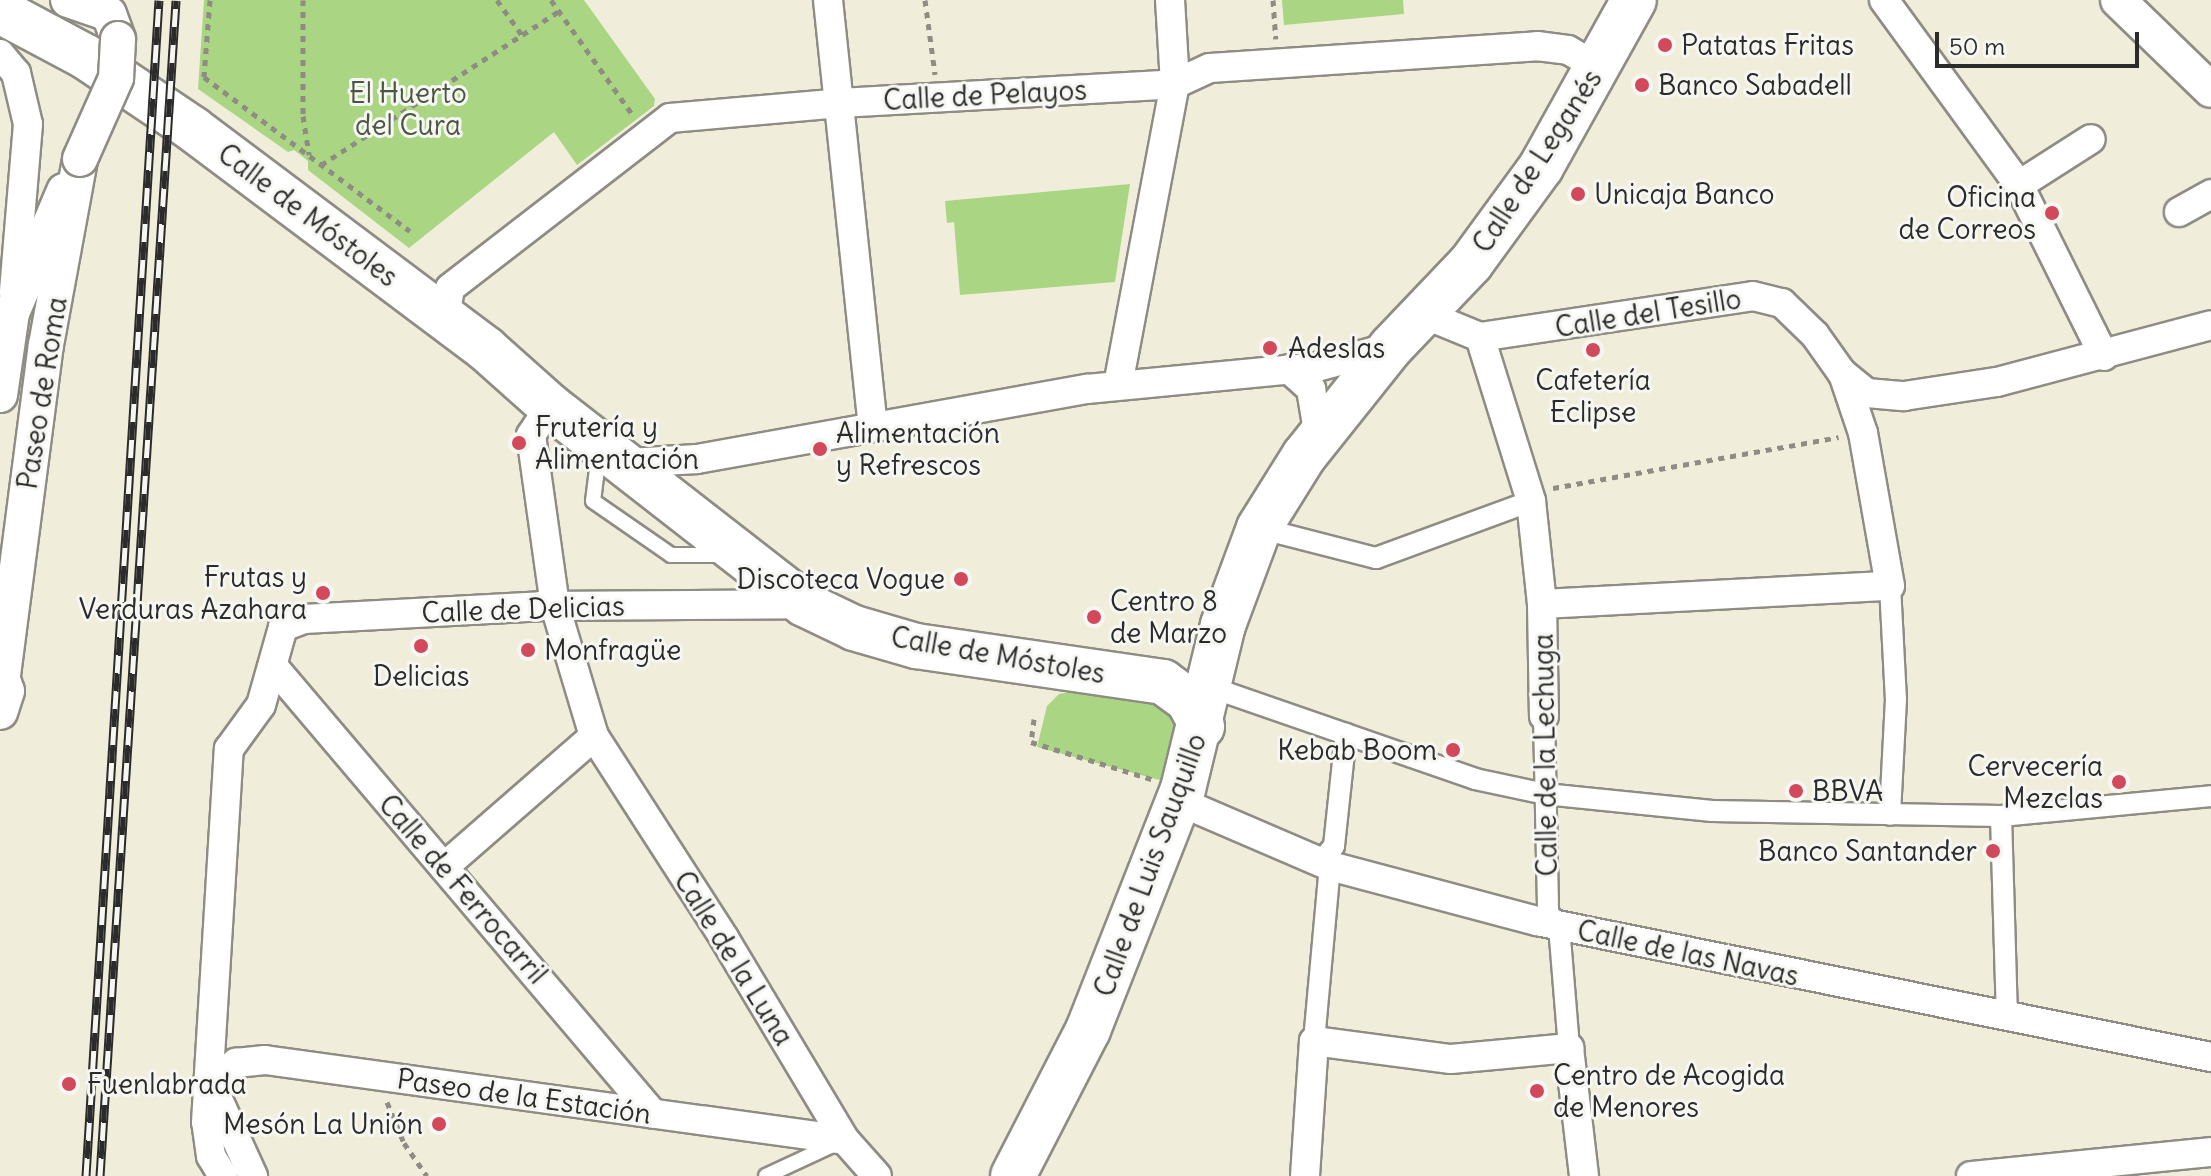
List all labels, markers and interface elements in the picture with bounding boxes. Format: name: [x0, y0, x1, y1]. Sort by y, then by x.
scale bar: [1939, 16, 2143, 66]
place label: Patatas Fritas: [1681, 28, 1854, 62]
text: 50 m: [1949, 31, 2005, 61]
marker: Patatas Fritas: [1656, 36, 1674, 54]
street label: Calle de Leganés: [1465, 63, 1609, 259]
place label: Banco Sabadell: [1658, 68, 1852, 102]
street label: Calle de Pelayos: [882, 73, 1088, 117]
park label: El Huerto del Cura: [349, 76, 467, 142]
marker: Banco Sabadell: [1633, 76, 1651, 94]
street label: Calle de Móstoles: [211, 136, 405, 294]
place label: Unicaja Banco: [1594, 177, 1775, 211]
place label: Oficina de Correos: [1898, 180, 2036, 246]
marker: Unicaja Banco: [1569, 185, 1587, 203]
marker: Oficina de Correos: [2043, 204, 2061, 222]
street label: Calle del Tesillo: [1553, 282, 1743, 344]
street label: Paseo de Roma: [10, 294, 74, 492]
place label: Adeslas: [1288, 331, 1385, 365]
marker: Adeslas: [1259, 337, 1281, 359]
marker: Cafetería Eclipse: [1584, 341, 1602, 359]
place label: Cafetería Eclipse: [1535, 363, 1651, 429]
place label: Frutería y Alimentación: [535, 410, 699, 476]
place label: Alimentación y Refrescos: [836, 416, 1000, 482]
marker: Frutería y Alimentación: [510, 434, 528, 452]
marker: Alimentación y Refrescos: [811, 440, 829, 458]
place label: Frutas y Verduras Azahara: [79, 560, 307, 626]
place label: Discoteca Vogue: [737, 562, 945, 596]
marker: Discoteca Vogue: [952, 570, 970, 588]
marker: Frutas y Verduras Azahara: [314, 584, 332, 602]
place label: Centro 8 de Marzo: [1110, 584, 1227, 650]
street label: Calle de Delicias: [421, 589, 625, 629]
marker: Centro 8 de Marzo: [1085, 608, 1103, 626]
street label: Calle de Móstoles: [888, 620, 1108, 690]
place label: Monfragüe: [544, 633, 681, 667]
street label: Calle de la Lechuga: [1526, 633, 1564, 877]
marker: Delicias: [412, 637, 430, 655]
marker: Monfragüe: [519, 641, 537, 659]
place label: Delicias: [373, 659, 469, 693]
street label: Calle de Luis Sauquillo: [1087, 729, 1213, 1001]
place label: Kebab Boom: [1277, 733, 1437, 767]
marker: Kebab Boom: [1444, 741, 1462, 759]
place label: Cervecería Mezclas: [1968, 749, 2103, 815]
marker: Cervecería Mezclas: [2110, 773, 2128, 791]
place label: BBVA: [1812, 774, 1883, 808]
marker: BBVA: [1787, 782, 1805, 800]
street label: Calle de Ferrocarril: [372, 788, 554, 990]
place label: Banco Santander: [1758, 834, 1977, 868]
marker: Banco Santander: [1984, 842, 2002, 860]
street label: Calle de la Luna: [667, 865, 801, 1051]
street label: Calle de las Navas: [1574, 913, 1802, 993]
place label: Centro de Acogida de Menores: [1553, 1058, 1785, 1124]
street label: Paseo de la Estación: [395, 1062, 653, 1130]
place label: Fuenlabrada: [87, 1067, 246, 1101]
marker: Fuenlabrada: [58, 1073, 80, 1095]
marker: Centro de Acogida de Menores: [1528, 1082, 1546, 1100]
place label: Mesón La Unión: [223, 1107, 423, 1141]
marker: Mesón La Unión: [430, 1115, 448, 1133]

